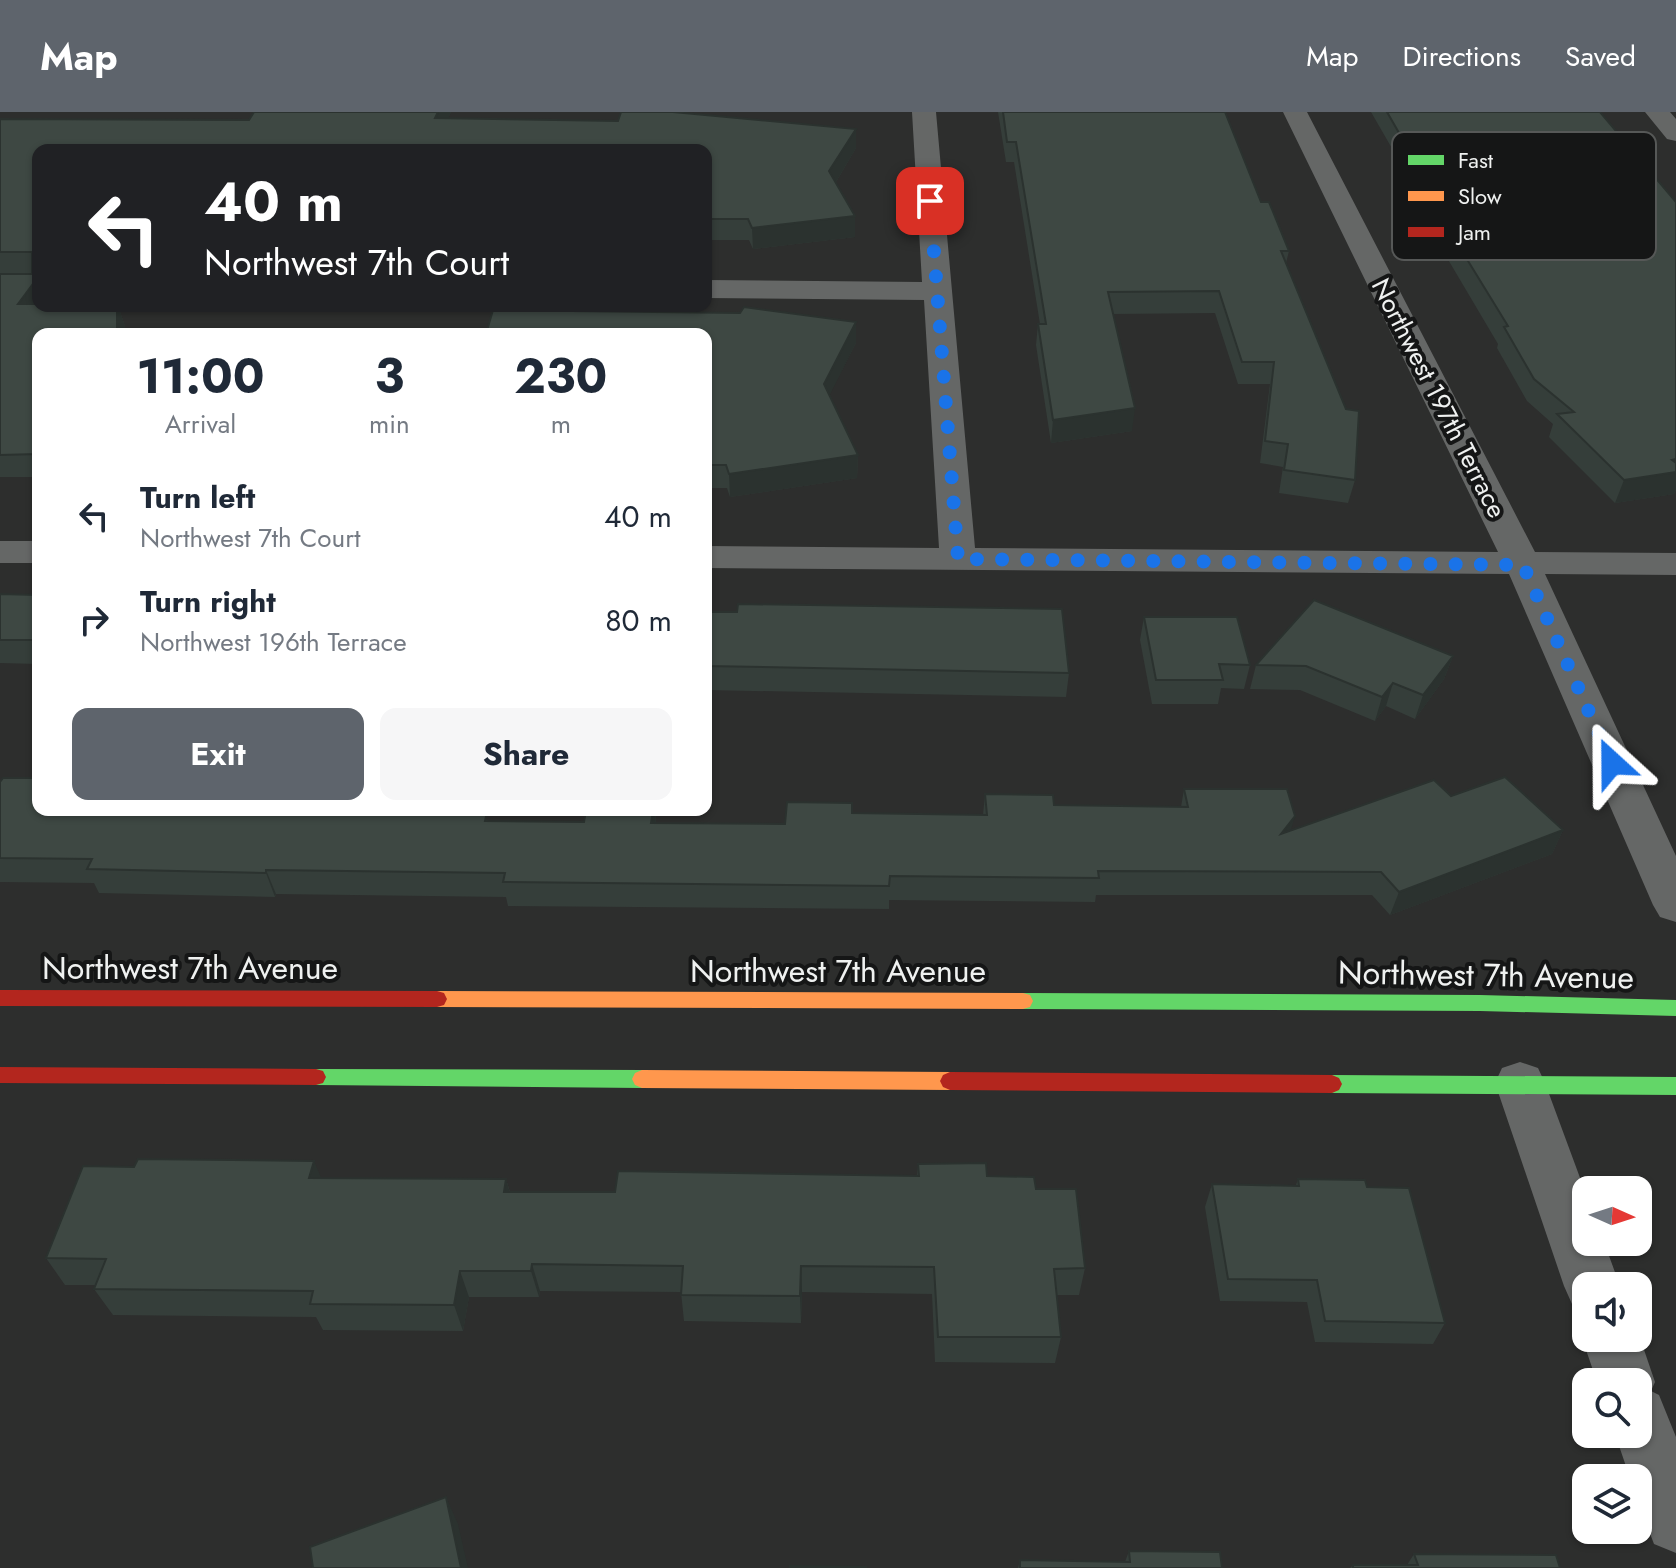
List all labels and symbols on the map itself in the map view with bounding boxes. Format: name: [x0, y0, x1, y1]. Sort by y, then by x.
legend: [1392, 132, 1656, 260]
text: Fast: [1458, 144, 1494, 176]
pin: [896, 167, 964, 235]
text: Slow: [1458, 180, 1502, 212]
text: Jam: [1455, 216, 1491, 248]
street label: Northwest 197th Terrace: [1362, 272, 1516, 524]
position arrow: [1570, 721, 1654, 805]
street label: Northwest 7th Avenue: [42, 945, 338, 991]
street label: Northwest 7th Avenue: [690, 948, 986, 994]
street label: Northwest 7th Avenue: [1338, 949, 1634, 1001]
north arrow: [1572, 1176, 1652, 1256]

